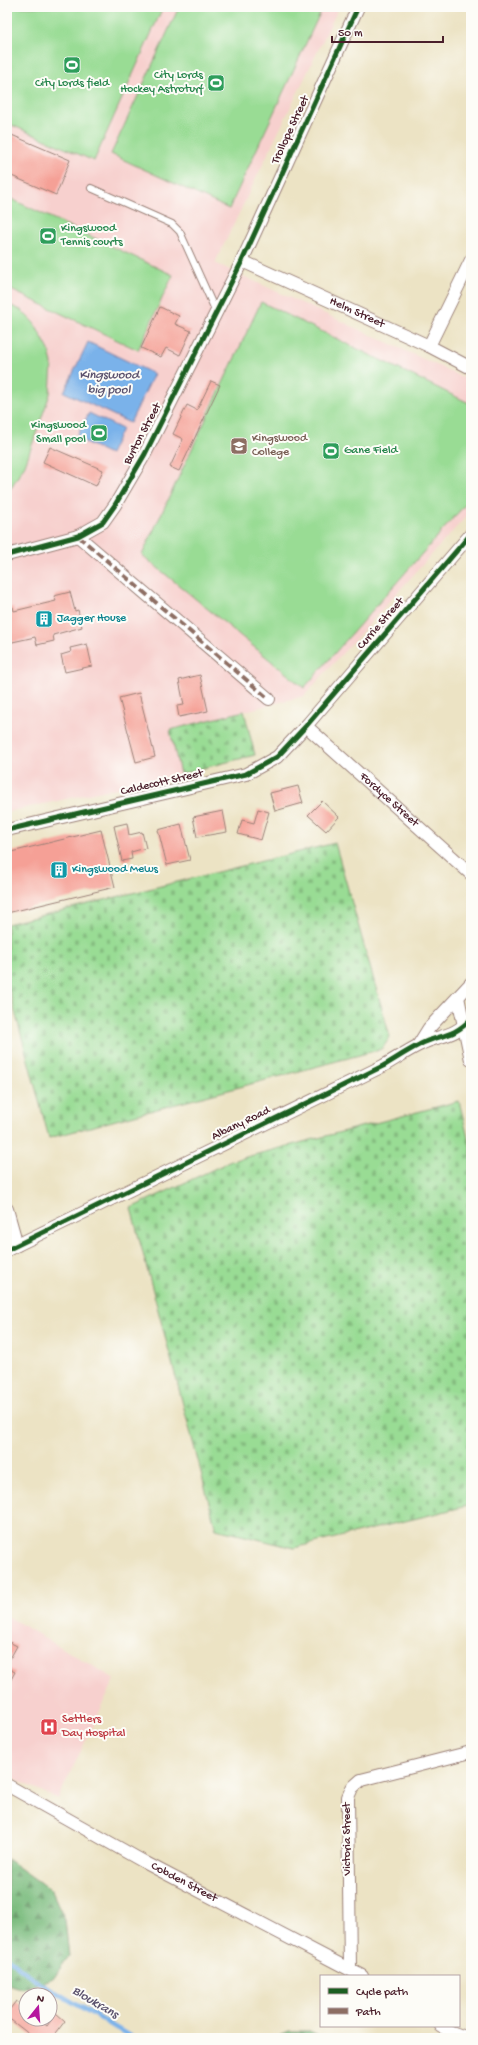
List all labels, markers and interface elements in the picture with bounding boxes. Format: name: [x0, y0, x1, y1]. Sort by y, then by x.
scale bar: [332, 18, 443, 44]
text: 50 m: [338, 27, 363, 41]
sports icon: City Lords field: [62, 55, 82, 75]
place label: City Lords Hockey Astroturf: [120, 69, 204, 97]
sports icon: City Lords Hockey Astroturf: [206, 73, 226, 93]
place label: City Lords field: [35, 77, 110, 91]
street label: Trollope Street: [269, 93, 313, 167]
place label: Kingswood Tennis courts: [60, 222, 123, 250]
sports icon: Kingswood Tennis courts: [38, 226, 58, 246]
street label: Helm Street: [327, 295, 388, 332]
water label: Kingswood big pool: [79, 368, 140, 398]
street label: Burton Street: [120, 400, 166, 468]
place label: Kingswood Small pool: [31, 419, 87, 447]
sports icon: Kingswood Small pool: [89, 423, 109, 443]
place label: Kingswood College: [252, 432, 308, 460]
school or university icon: Kingswood College: [229, 436, 249, 456]
sports icon: Gane Field: [321, 441, 341, 461]
place label: Gane Field: [344, 444, 399, 458]
street label: Currie Street: [355, 594, 408, 653]
building icon: Jagger House: [34, 609, 54, 629]
place label: Jagger House: [57, 612, 127, 626]
street label: Caldecott Street: [120, 766, 206, 799]
street label: Fordyce Street: [355, 769, 422, 831]
building icon: Kingswood Mews: [49, 860, 69, 880]
place label: Kingswood Mews: [72, 863, 159, 877]
street label: Albany Road: [209, 1103, 273, 1144]
place label: Settlers Day Hospital: [61, 1713, 126, 1741]
hospital icon: Settlers Day Hospital: [39, 1717, 59, 1737]
street label: Victoria Street: [341, 1801, 355, 1876]
street label: Cobden Street: [148, 1860, 220, 1906]
legend: [320, 1975, 460, 2027]
water label: Bloukrans: [69, 1983, 122, 2023]
text: Cycle path: [356, 1986, 409, 2000]
north arrow: [18, 1987, 58, 2027]
text: N: [35, 1993, 46, 2006]
text: Path: [355, 2006, 381, 2020]

